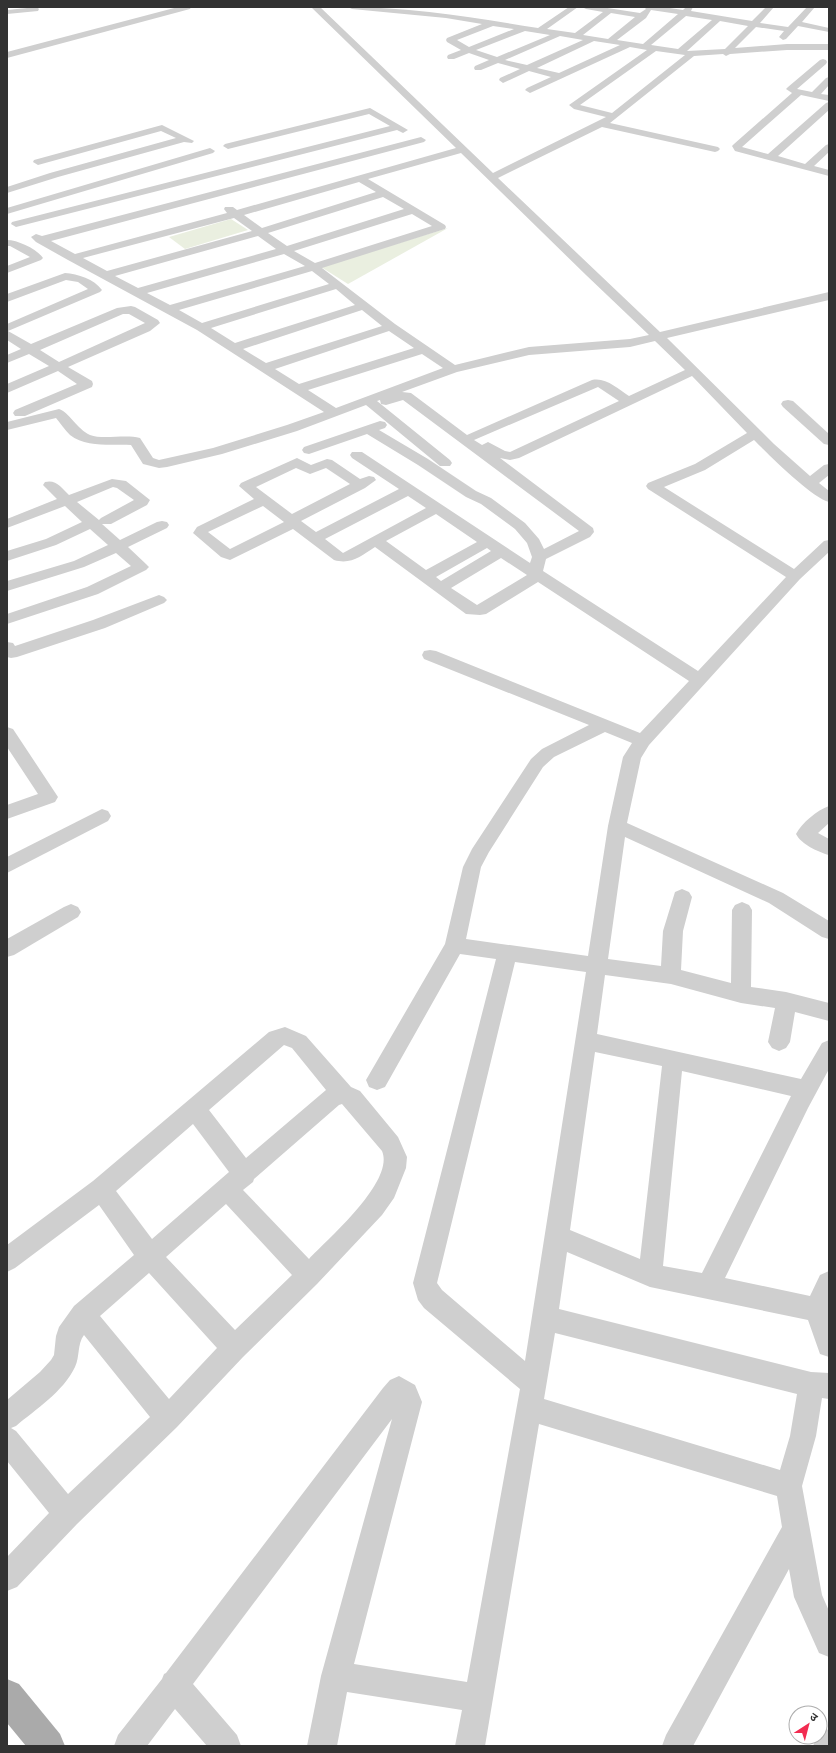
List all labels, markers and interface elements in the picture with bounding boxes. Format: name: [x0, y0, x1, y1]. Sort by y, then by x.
north arrow: [788, 1705, 828, 1745]
text: उ: [807, 1709, 821, 1725]

